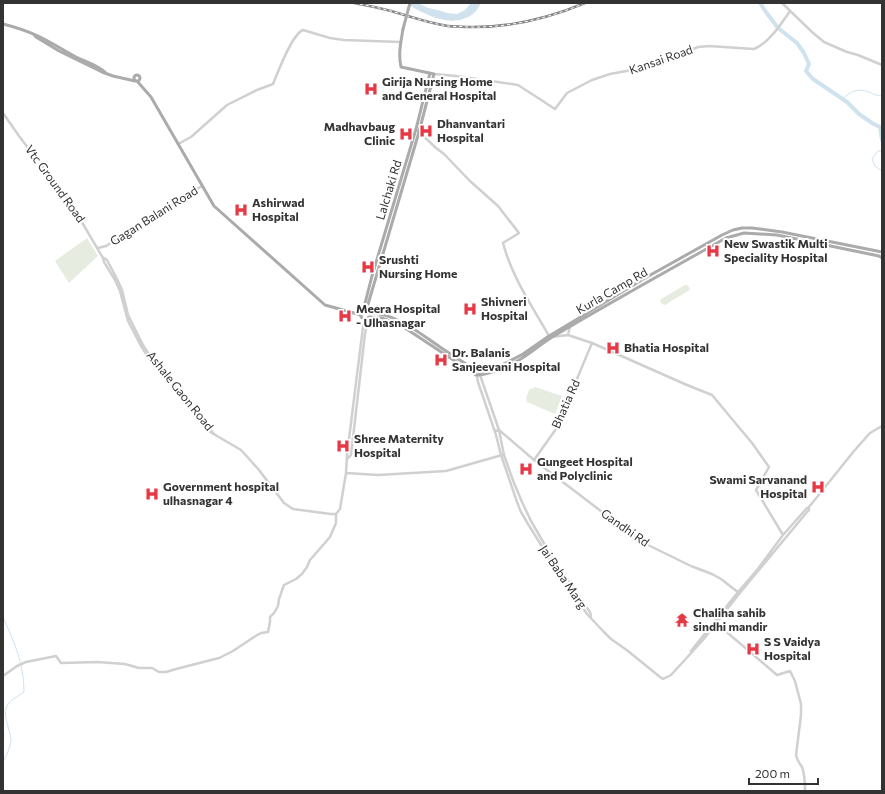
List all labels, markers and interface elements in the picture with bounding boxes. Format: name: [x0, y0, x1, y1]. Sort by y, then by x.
street label: Kansai Road: [627, 42, 694, 76]
place label: Girija Nursing Home and General Hospital: [382, 74, 496, 102]
hospital icon: Girija Nursing Home and General Hospital: [363, 81, 379, 97]
place label: Dhanvantari Hospital: [437, 116, 505, 144]
place label: Madhavbaug Clinic: [324, 119, 395, 147]
hospital icon: Dhanvantari Hospital: [418, 123, 434, 139]
hospital icon: Madhavbaug Clinic: [398, 126, 414, 142]
street label: Vtc Ground Road: [23, 142, 89, 225]
street label: Lalchaki Rd: [372, 158, 404, 221]
street label: Gagan Balani Road: [107, 183, 200, 248]
place label: Ashirwad Hospital: [252, 195, 305, 223]
hospital icon: Ashirwad Hospital: [233, 202, 249, 218]
place label: New Swastik Multi Speciality Hospital: [724, 236, 828, 264]
hospital icon: New Swastik Multi Speciality Hospital: [705, 243, 721, 259]
place label: Srushti Nursing Home: [379, 252, 457, 280]
hospital icon: Srushti Nursing Home: [360, 259, 376, 275]
street label: Kurla Camp Rd: [573, 264, 650, 316]
place label: Shivneri Hospital: [481, 294, 528, 322]
place label: Meera Hospital - Ulhasnagar: [356, 301, 440, 329]
hospital icon: Shivneri Hospital: [462, 301, 478, 317]
hospital icon: Meera Hospital - Ulhasnagar: [337, 308, 353, 324]
hospital icon: Bhatia Hospital: [605, 340, 621, 356]
place label: Bhatia Hospital: [624, 340, 709, 354]
place label: Dr. Balanis Sanjeevani Hospital: [452, 345, 560, 373]
street label: Ashale Gaon Road: [144, 348, 217, 433]
hospital icon: Dr. Balanis Sanjeevani Hospital: [433, 352, 449, 368]
street label: Bhatia Rd: [548, 377, 582, 430]
place label: Shree Maternity Hospital: [354, 431, 444, 459]
hospital icon: Shree Maternity Hospital: [335, 438, 351, 454]
place label: Gungeet Hospital and Polyclinic: [537, 454, 633, 482]
hospital icon: Gungeet Hospital and Polyclinic: [518, 461, 534, 477]
place label: Swami Sarvanand Hospital: [709, 472, 807, 500]
place label: Government hospital ulhasnagar 4: [163, 479, 279, 507]
hospital icon: Swami Sarvanand Hospital: [810, 479, 826, 495]
hospital icon: Government hospital ulhasnagar 4: [144, 486, 160, 502]
street label: Gandhi Rd: [599, 505, 652, 549]
street label: Jai Baba Marg: [537, 542, 591, 612]
place label: Chaliha sahib sindhi mandir: [693, 605, 768, 633]
temple icon: Chaliha sahib sindhi mandir: [674, 612, 690, 628]
place label: S S Vaidya Hospital: [764, 634, 820, 662]
hospital icon: S S Vaidya Hospital: [745, 641, 761, 657]
scale bar: [749, 760, 818, 786]
text: 200 m: [755, 766, 790, 780]

